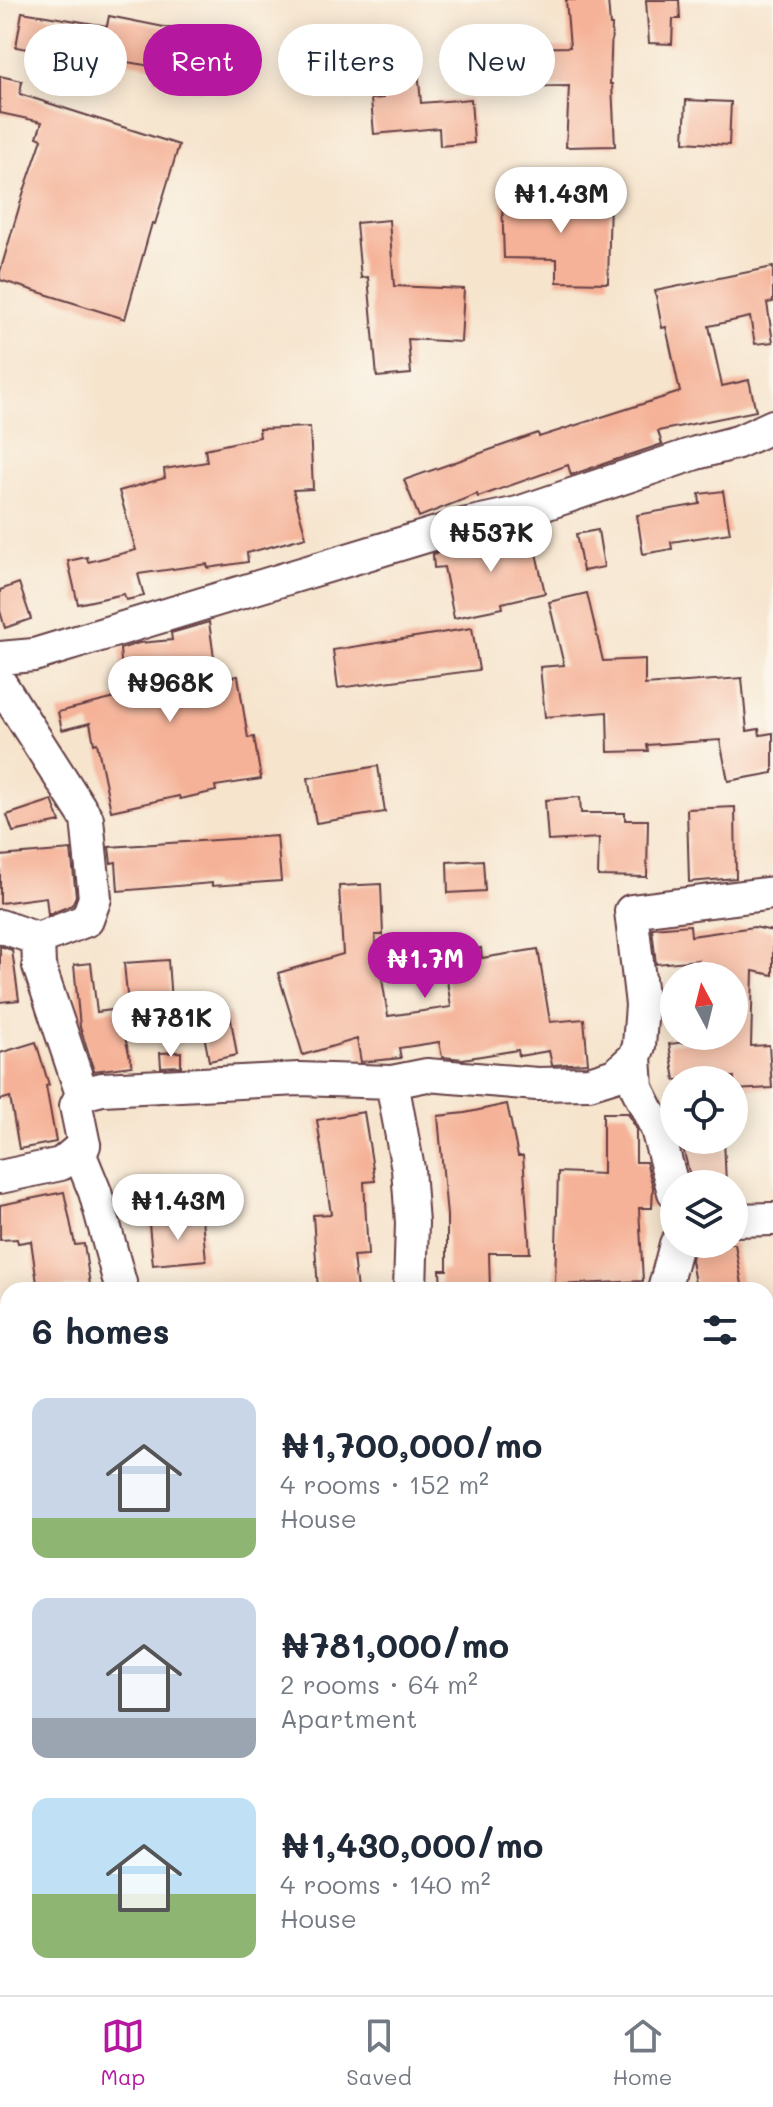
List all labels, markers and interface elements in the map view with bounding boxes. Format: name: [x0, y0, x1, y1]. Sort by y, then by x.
chip: Buy: [24, 24, 127, 96]
chip: Rent: [143, 24, 262, 96]
chip: Filters: [278, 24, 423, 96]
chip: New: [439, 24, 555, 96]
pin: ₦1.43M: [496, 167, 626, 235]
text: ₦1.43M: [513, 176, 609, 210]
pin: ₦537K: [435, 506, 547, 574]
text: ₦537K: [448, 515, 534, 549]
pin: ₦968K: [114, 656, 226, 724]
text: ₦968K: [126, 665, 214, 699]
pin: ₦1.7M: [369, 932, 481, 1000]
text: ₦1.7M: [386, 941, 464, 975]
north arrow: [660, 962, 748, 1050]
map controls: [660, 962, 748, 1258]
pin: ₦781K: [115, 991, 227, 1059]
text: ₦781K: [130, 1000, 212, 1034]
button: locate: [660, 1066, 748, 1154]
button: layers: [660, 1170, 748, 1258]
pin: ₦1.43M: [113, 1174, 243, 1242]
text: ₦1.43M: [130, 1183, 226, 1217]
text: 6 homes: [32, 1308, 170, 1353]
icon: filters: [698, 1308, 742, 1352]
text: ₦1,700,000/mo: [280, 1422, 542, 1467]
icon: home: [96, 1430, 192, 1526]
text: 4 rooms · 152 m²: [280, 1467, 489, 1501]
text: House: [280, 1501, 357, 1535]
text: ₦781,000/mo: [280, 1622, 509, 1667]
icon: home: [96, 1630, 192, 1726]
text: 2 rooms · 64 m²: [280, 1667, 478, 1701]
text: Apartment: [280, 1701, 417, 1735]
text: ₦1,430,000/mo: [280, 1822, 543, 1867]
icon: home: [96, 1830, 192, 1926]
text: 4 rooms · 140 m²: [280, 1867, 491, 1901]
text: House: [280, 1901, 357, 1935]
tab: Map: [100, 2014, 145, 2091]
tab: Saved: [346, 2014, 412, 2091]
tab: Home: [613, 2014, 672, 2091]

